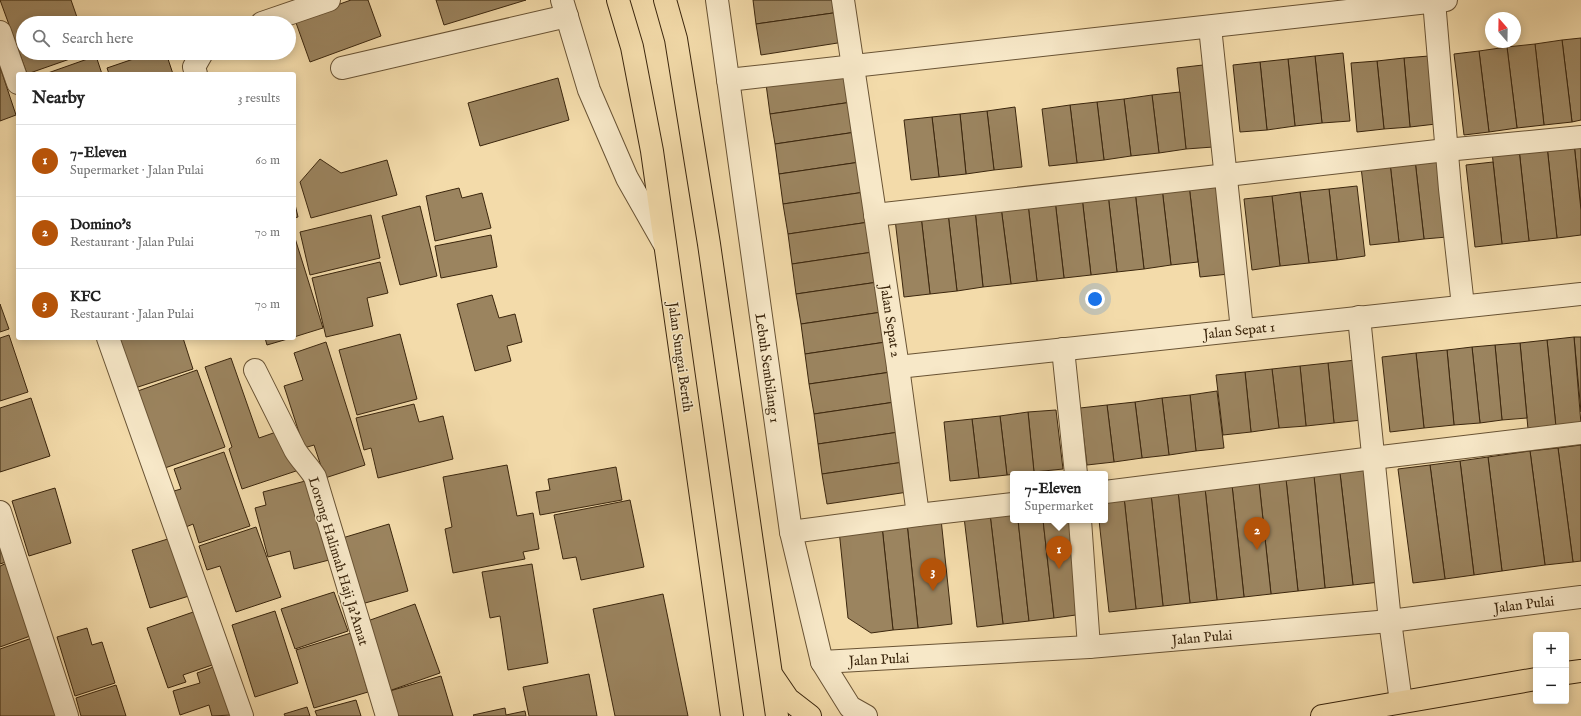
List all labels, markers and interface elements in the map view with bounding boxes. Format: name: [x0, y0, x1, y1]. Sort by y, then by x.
north arrow: [1485, 12, 1521, 48]
search box: [16, 16, 296, 60]
icon: search: [30, 27, 52, 49]
text: Search here: [62, 29, 133, 48]
text: Nearby: [32, 88, 85, 109]
text: 3 results: [238, 90, 280, 107]
text: 7-Eleven: [70, 143, 127, 162]
text: 1: [43, 152, 47, 169]
text: 60 m: [255, 152, 280, 169]
text: Supermarket · Jalan Pulai: [70, 162, 204, 179]
text: Domino's: [70, 215, 131, 234]
text: 2: [42, 224, 48, 241]
text: 70 m: [255, 224, 280, 241]
text: Restaurant · Jalan Pulai: [70, 234, 194, 251]
street label: Jalan Sepat 2: [875, 281, 905, 359]
text: KFC: [70, 287, 101, 306]
your location: [1085, 289, 1105, 309]
text: 3: [43, 296, 47, 313]
text: 70 m: [255, 296, 280, 313]
street label: Jalan Sungai Bertih: [663, 299, 697, 414]
text: Restaurant · Jalan Pulai: [70, 306, 194, 323]
street label: Lebuh Sembilang 1: [750, 312, 784, 424]
street label: Jalan Sepat 1: [1200, 318, 1276, 344]
popup: [1010, 471, 1108, 523]
street label: Lorong Halimah Haji Ja'Amat: [304, 475, 372, 648]
text: 7-Eleven: [1025, 479, 1081, 498]
text: Supermarket: [1025, 498, 1093, 515]
pin: 2: [1244, 517, 1270, 550]
pin: 1: [1046, 536, 1072, 569]
pin: 3: [920, 558, 946, 591]
street label: Jalan Pulai: [1491, 592, 1556, 618]
street label: Jalan Pulai: [1169, 626, 1233, 650]
map controls: [1533, 632, 1569, 704]
button: +: [1533, 632, 1569, 668]
street label: Jalan Pulai: [846, 649, 910, 671]
button: −: [1533, 668, 1569, 704]

